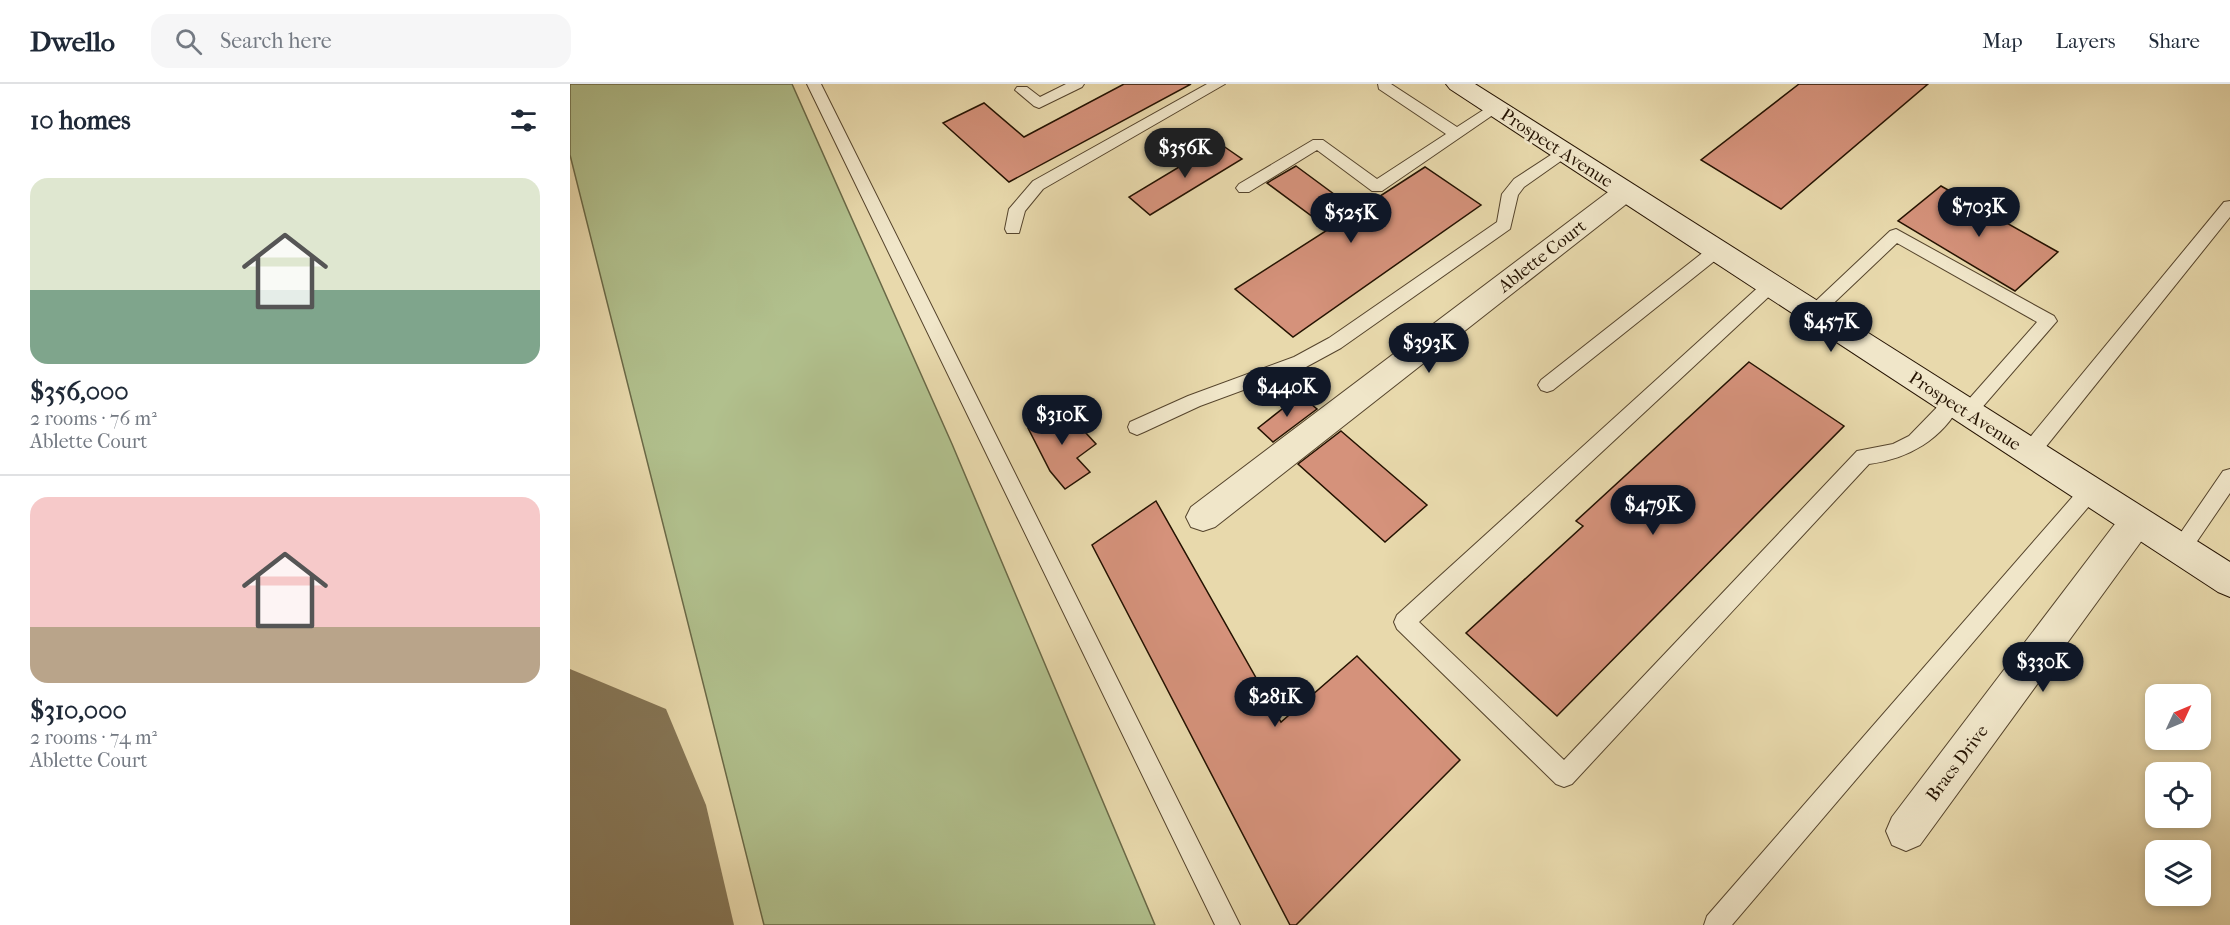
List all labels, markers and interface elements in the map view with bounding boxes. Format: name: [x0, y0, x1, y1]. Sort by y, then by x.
search box: [151, 14, 571, 68]
text: Dwello: [30, 25, 115, 58]
icon: search: [172, 25, 205, 58]
text: Search here: [220, 28, 332, 54]
text: Map: [1982, 29, 2023, 53]
text: Layers: [2056, 29, 2115, 53]
text: Share: [2148, 29, 2200, 53]
icon: filters: [507, 104, 540, 137]
street label: Prospect Avenue: [1497, 104, 1617, 192]
text: 10 homes: [30, 105, 131, 136]
pin: $356K: [1143, 128, 1227, 179]
text: $356K: [1158, 136, 1212, 159]
pin: $703K: [1937, 187, 2021, 238]
pin: $525K: [1309, 193, 1393, 244]
text: $703K: [1952, 195, 2006, 218]
text: $525K: [1324, 201, 1378, 224]
street label: Ablette Court: [1493, 215, 1591, 298]
icon: home: [231, 217, 339, 325]
pin: $457K: [1789, 302, 1873, 353]
text: $457K: [1803, 310, 1859, 333]
pin: $393K: [1387, 323, 1471, 374]
text: $393K: [1403, 331, 1455, 354]
pin: $440K: [1245, 367, 1329, 418]
street label: Prospect Avenue: [1905, 367, 2025, 455]
text: $440K: [1257, 375, 1317, 398]
text: $356,000: [30, 376, 129, 407]
pin: $310K: [1020, 395, 1104, 446]
text: $310K: [1036, 403, 1088, 426]
text: 2 rooms · 76 m²: [30, 407, 157, 430]
text: Ablette Court: [30, 430, 148, 453]
pin: $479K: [1611, 485, 1695, 536]
text: $479K: [1625, 493, 1681, 516]
icon: home: [231, 536, 339, 644]
pin: $330K: [2001, 642, 2085, 693]
text: $330K: [2017, 650, 2070, 673]
pin: $281K: [1233, 677, 1317, 728]
north arrow: [2145, 684, 2211, 750]
map controls: [2145, 684, 2211, 906]
text: $281K: [1248, 685, 1302, 708]
text: $310,000: [30, 695, 127, 726]
street label: Bracs Drive: [1922, 721, 1993, 806]
text: 2 rooms · 74 m²: [30, 726, 157, 749]
text: Ablette Court: [30, 749, 148, 772]
button: locate: [2145, 762, 2211, 828]
button: layers: [2145, 840, 2211, 906]

